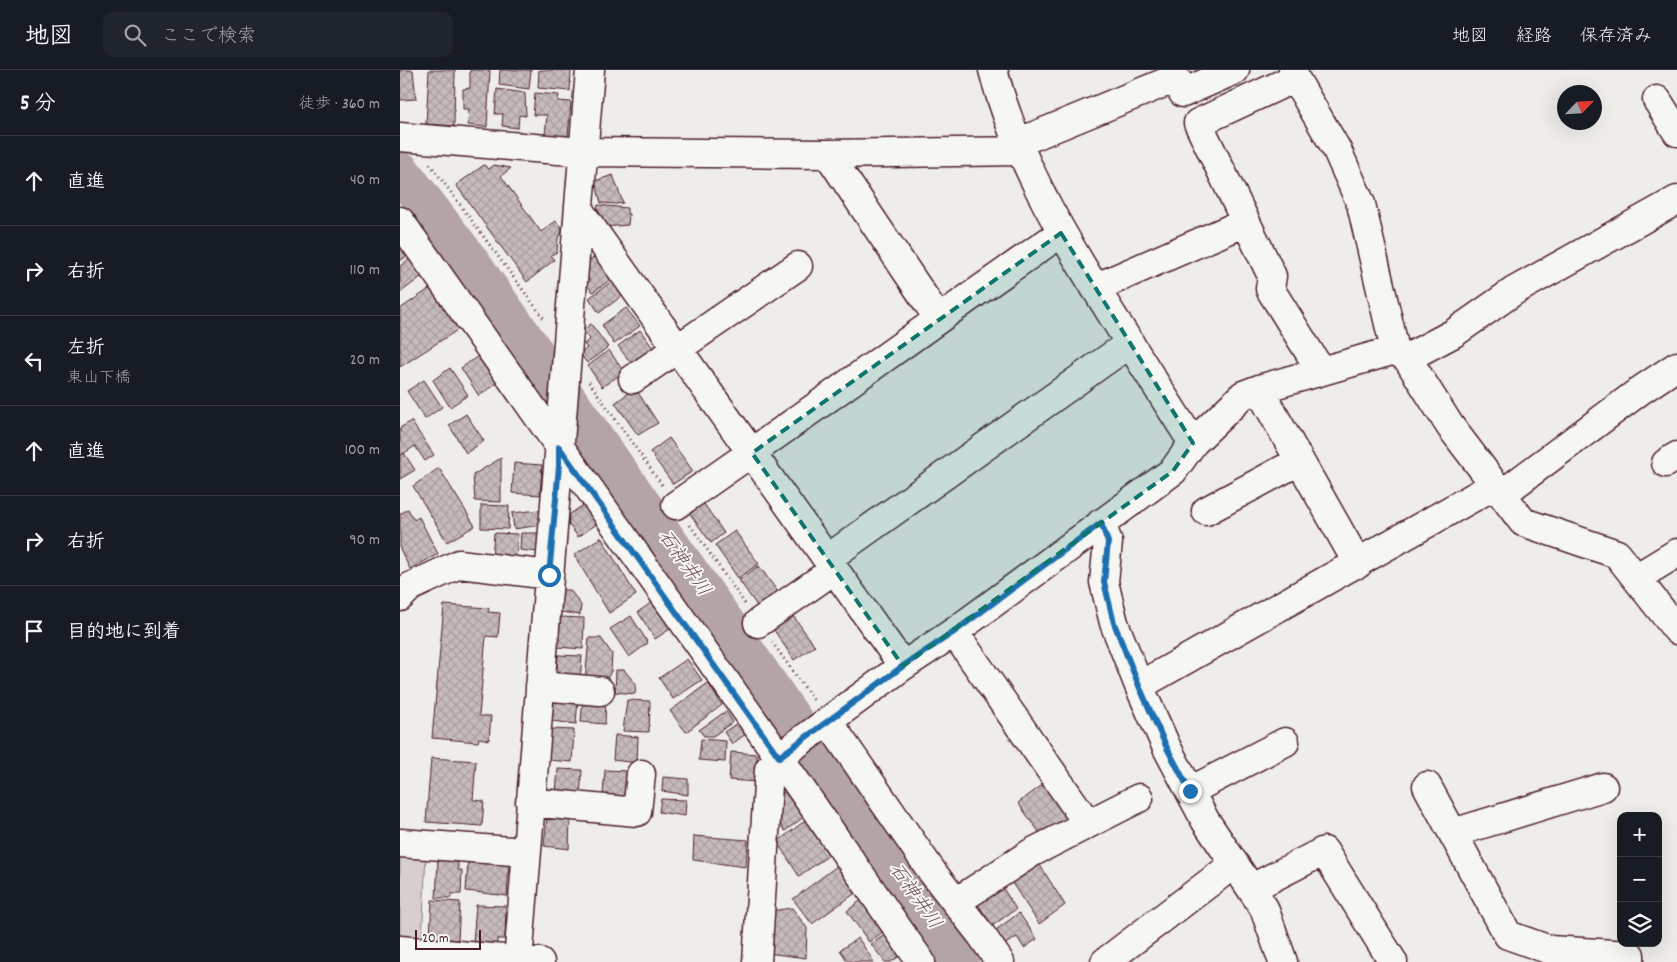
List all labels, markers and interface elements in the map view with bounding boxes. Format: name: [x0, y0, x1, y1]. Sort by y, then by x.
search box: [103, 12, 453, 57]
text: 地図: [25, 21, 73, 55]
icon: search: [121, 21, 149, 49]
text: ここで検索: [161, 24, 256, 51]
text: 地図: [1452, 25, 1488, 50]
text: 経路: [1516, 25, 1552, 50]
text: 保存済み: [1580, 25, 1652, 50]
north arrow: [1557, 85, 1602, 130]
text: 5 分: [20, 90, 56, 120]
text: 徒歩 · 360 m: [299, 93, 380, 116]
icon: ahead: [20, 167, 48, 195]
text: 40 m: [350, 169, 380, 192]
text: 直進: [67, 170, 105, 197]
icon: right: [20, 257, 48, 285]
text: 110 m: [350, 259, 380, 282]
text: 右折: [67, 260, 105, 287]
text: 左折: [67, 336, 105, 363]
icon: left: [20, 347, 48, 375]
text: 20 m: [350, 349, 380, 372]
text: 東山下橋: [67, 367, 131, 390]
icon: ahead: [20, 437, 48, 465]
text: 100 m: [344, 439, 380, 462]
text: 直進: [67, 440, 105, 467]
water label: 石神井川: [650, 525, 716, 603]
icon: right: [20, 527, 48, 555]
text: 90 m: [349, 529, 380, 552]
text: 右折: [67, 530, 105, 557]
route start: [538, 564, 561, 587]
icon: arrive: [20, 617, 48, 645]
text: 目的地に到着: [67, 620, 181, 647]
route end: [1179, 780, 1202, 803]
map controls: [1617, 812, 1662, 947]
button: +: [1617, 812, 1662, 857]
button: −: [1617, 857, 1662, 902]
water label: 石神井川: [881, 858, 947, 936]
button: layers: [1617, 902, 1662, 947]
scale bar: [415, 927, 481, 950]
text: 20 m: [422, 929, 449, 949]

